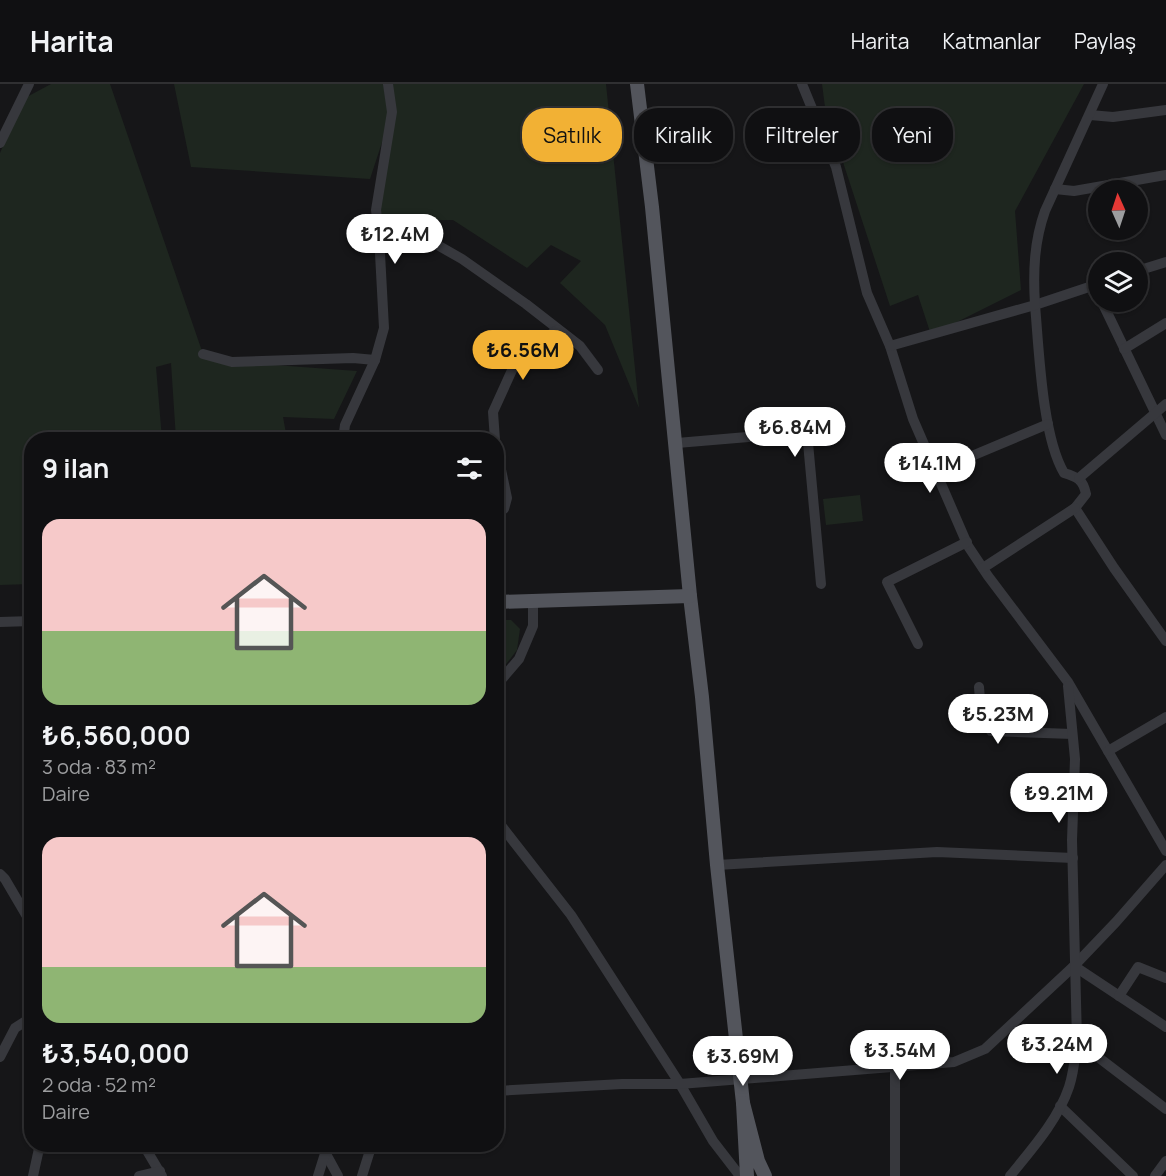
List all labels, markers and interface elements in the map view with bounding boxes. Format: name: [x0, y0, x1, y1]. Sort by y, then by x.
text: Harita: [30, 22, 114, 60]
text: Harita: [851, 27, 909, 55]
text: Katmanlar: [942, 27, 1041, 55]
text: Paylaş: [1074, 27, 1136, 55]
chip: Satılık: [522, 108, 622, 162]
chip: Kiralık: [634, 108, 733, 162]
chip: Filtreler: [745, 108, 860, 162]
chip: Yeni: [872, 108, 953, 162]
north arrow: [1088, 180, 1148, 240]
map controls: [1088, 180, 1148, 312]
pin: ₺12.4M: [346, 214, 444, 265]
text: ₺12.4M: [360, 220, 430, 247]
button: layers: [1088, 252, 1148, 312]
pin: ₺6.56M: [474, 330, 572, 381]
text: ₺6.56M: [487, 336, 559, 363]
pin: ₺6.84M: [746, 407, 844, 458]
text: ₺6.84M: [758, 413, 832, 440]
pin: ₺14.1M: [881, 443, 979, 494]
text: ₺14.1M: [898, 449, 962, 476]
text: 9 ilan: [42, 450, 109, 486]
icon: filters: [453, 452, 486, 485]
icon: home: [210, 558, 318, 666]
pin: ₺5.23M: [949, 694, 1047, 745]
text: ₺5.23M: [962, 700, 1034, 727]
text: ₺6,560,000: [42, 717, 191, 753]
text: 3 oda · 83 m²: [42, 753, 156, 780]
pin: ₺9.21M: [1010, 773, 1108, 824]
text: ₺9.21M: [1024, 779, 1094, 806]
text: Daire: [42, 780, 90, 807]
icon: home: [210, 876, 318, 984]
pin: ₺3.24M: [1008, 1024, 1106, 1075]
pin: ₺3.54M: [851, 1030, 949, 1081]
text: ₺3.24M: [1021, 1030, 1093, 1057]
text: ₺3,540,000: [42, 1035, 190, 1071]
pin: ₺3.69M: [694, 1036, 792, 1087]
text: ₺3.54M: [864, 1036, 936, 1063]
text: ₺3.69M: [707, 1042, 779, 1069]
text: 2 oda · 52 m²: [42, 1071, 156, 1098]
text: Daire: [42, 1098, 90, 1125]

